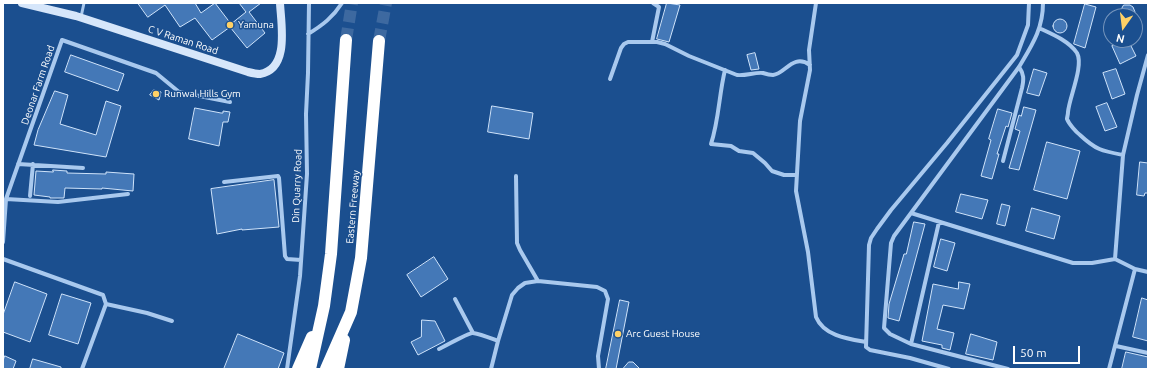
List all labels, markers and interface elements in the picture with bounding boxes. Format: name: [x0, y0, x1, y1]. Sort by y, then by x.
north arrow: [1103, 8, 1143, 48]
place label: Yamuna: [238, 19, 274, 31]
marker: Yamuna: [225, 20, 235, 30]
street label: C V Raman Road: [146, 23, 220, 57]
text: N: [1115, 32, 1126, 45]
street label: Deonar Farm Road: [19, 44, 57, 126]
place label: Runwal Hills Gym: [164, 88, 241, 100]
marker: Runwal Hills Gym: [151, 89, 161, 99]
street label: Din Quarry Road: [290, 149, 304, 223]
street label: Eastern Freeway: [344, 170, 362, 244]
place label: Arc Guest House: [626, 328, 700, 340]
marker: Arc Guest House: [613, 329, 623, 339]
scale bar: [1015, 338, 1082, 364]
text: 50 m: [1020, 346, 1047, 359]

